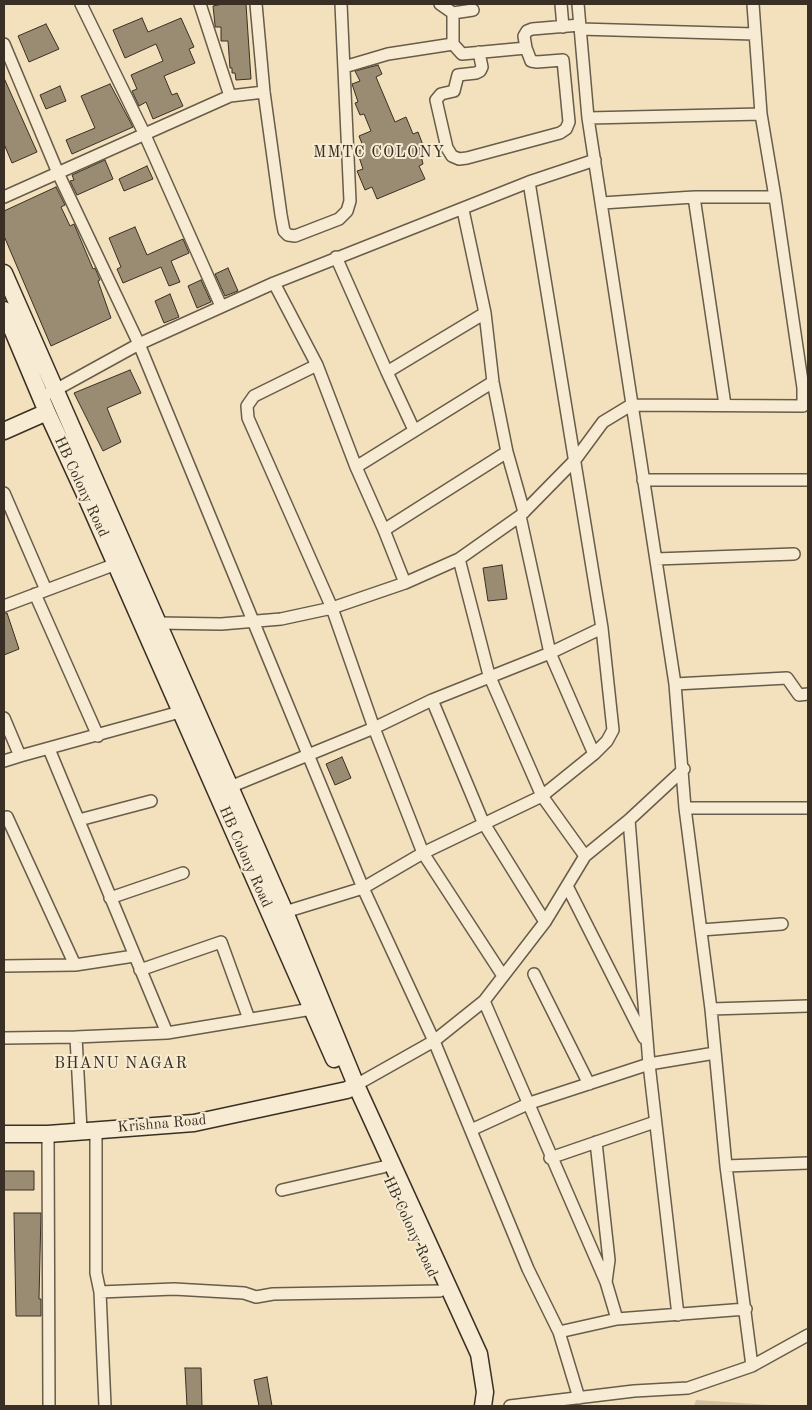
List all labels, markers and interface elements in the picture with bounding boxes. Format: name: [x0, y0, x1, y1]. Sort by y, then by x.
district label: MMTC COLONY: [312, 143, 446, 163]
street label: HB Colony Road: [50, 434, 112, 540]
street label: HB Colony Road: [215, 804, 275, 910]
district label: BHANU NAGAR: [53, 1054, 189, 1074]
street label: Krishna Road: [117, 1111, 207, 1137]
street label: HB Colony Road: [379, 1174, 441, 1280]

